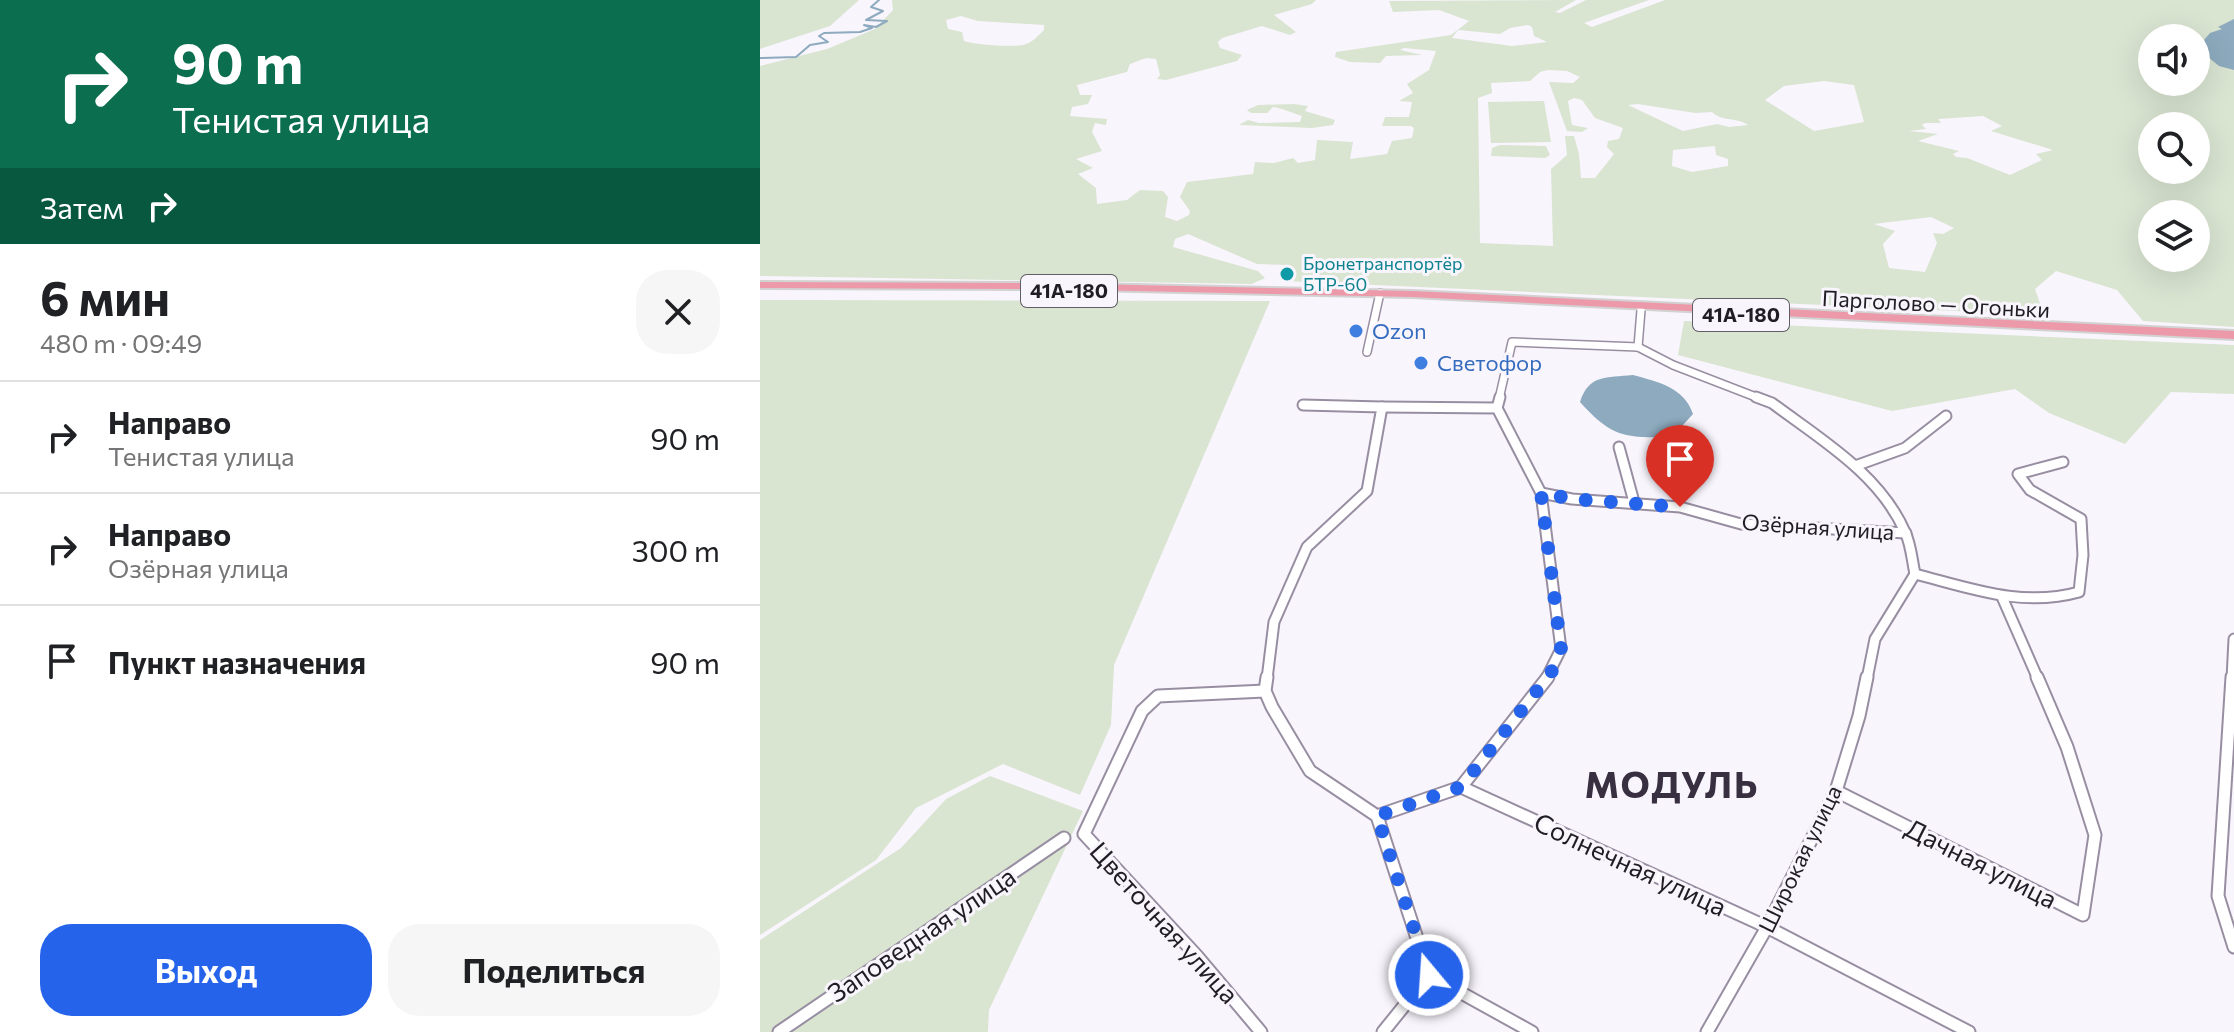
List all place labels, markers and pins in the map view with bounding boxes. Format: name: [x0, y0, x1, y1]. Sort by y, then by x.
place label: Бронетранспортёр БТР-60: [1303, 252, 1463, 295]
marker: Бронетранспортёр БТР-60: [1278, 265, 1296, 283]
place label: Ozon: [1372, 317, 1427, 344]
marker: Ozon: [1347, 322, 1365, 340]
place label: Светофор: [1437, 349, 1542, 376]
marker: Светофор: [1412, 354, 1430, 372]
pin: [1646, 425, 1714, 507]

